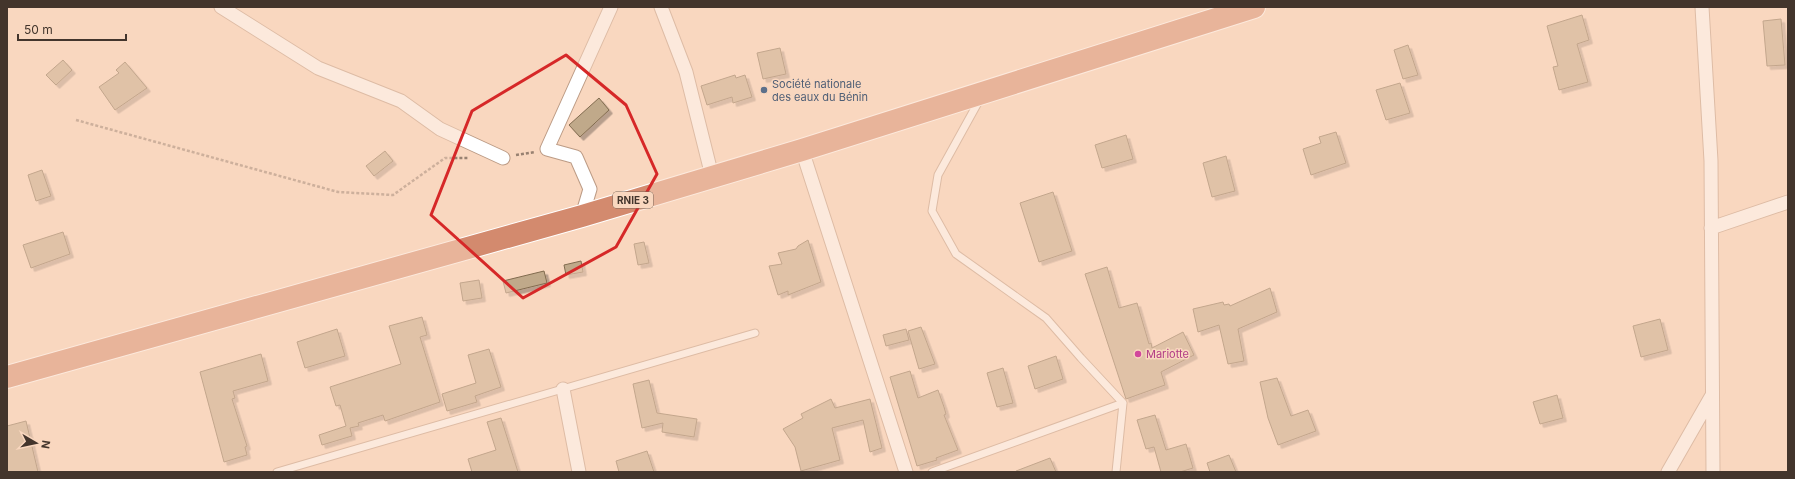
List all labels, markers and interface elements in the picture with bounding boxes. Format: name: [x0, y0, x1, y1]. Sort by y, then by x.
scale bar: [18, 16, 126, 42]
text: 50 m: [24, 22, 53, 37]
place label: Société nationale des eaux du Bénin: [772, 77, 868, 104]
marker: Société nationale des eaux du Bénin: [759, 85, 769, 95]
road number: RNIE 3: [613, 192, 653, 208]
place label: Mariotte: [1146, 347, 1189, 361]
marker: Mariotte: [1133, 349, 1143, 359]
north arrow: [16, 423, 56, 463]
text: N: [38, 439, 53, 450]

